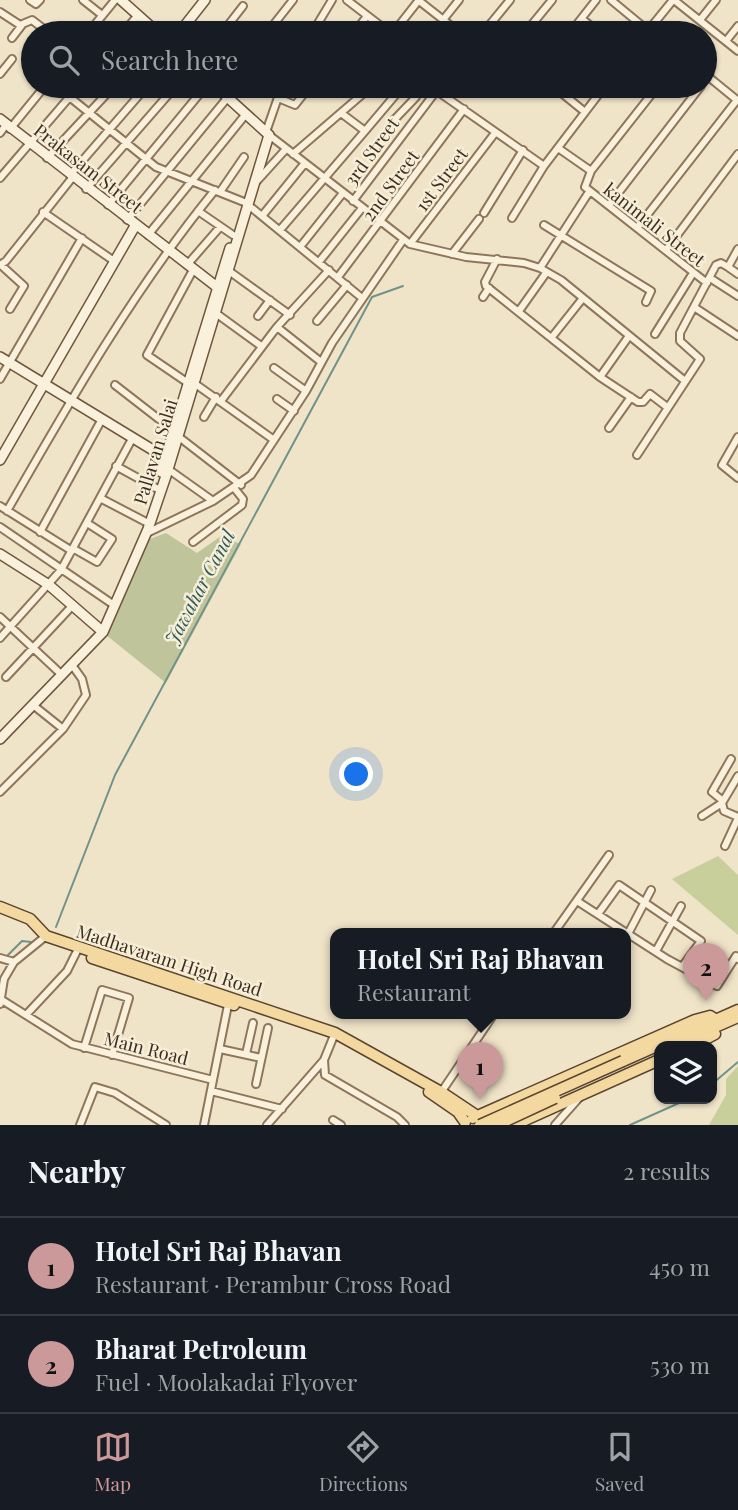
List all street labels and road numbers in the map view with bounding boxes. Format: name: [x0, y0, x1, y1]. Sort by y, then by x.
street label: 3rd Street: [338, 112, 404, 190]
street label: Prakasam Street: [29, 118, 149, 219]
street label: 1st Street: [409, 142, 473, 216]
street label: 2nd Street: [356, 144, 425, 226]
street label: kanimali Street: [599, 177, 711, 272]
street label: Pallavan Salai: [128, 396, 183, 508]
street label: Madhavaram High Road: [73, 919, 266, 1002]
street label: Main Road: [102, 1026, 191, 1070]

